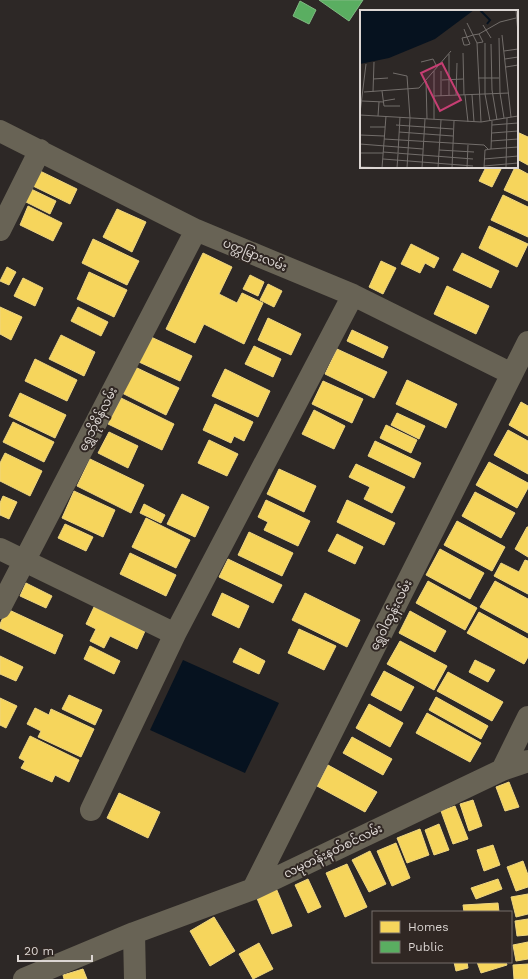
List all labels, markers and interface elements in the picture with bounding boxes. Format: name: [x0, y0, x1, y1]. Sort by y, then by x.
inset map: [360, 10, 518, 168]
street label: ပတ္တမြားလမ်း: [220, 234, 290, 277]
street label: ရွှေဘိုစိန်လမ်း: [74, 384, 123, 455]
street label: ရွှေဝါထွန်းလမ်း: [365, 576, 417, 654]
street label: လမုတန်းနတ်စင်လမ်း: [280, 819, 386, 884]
legend: [372, 911, 512, 963]
text: Homes: [408, 920, 449, 934]
scale bar: [18, 937, 92, 963]
text: Public: [408, 940, 444, 954]
text: 20 m: [24, 944, 54, 958]

